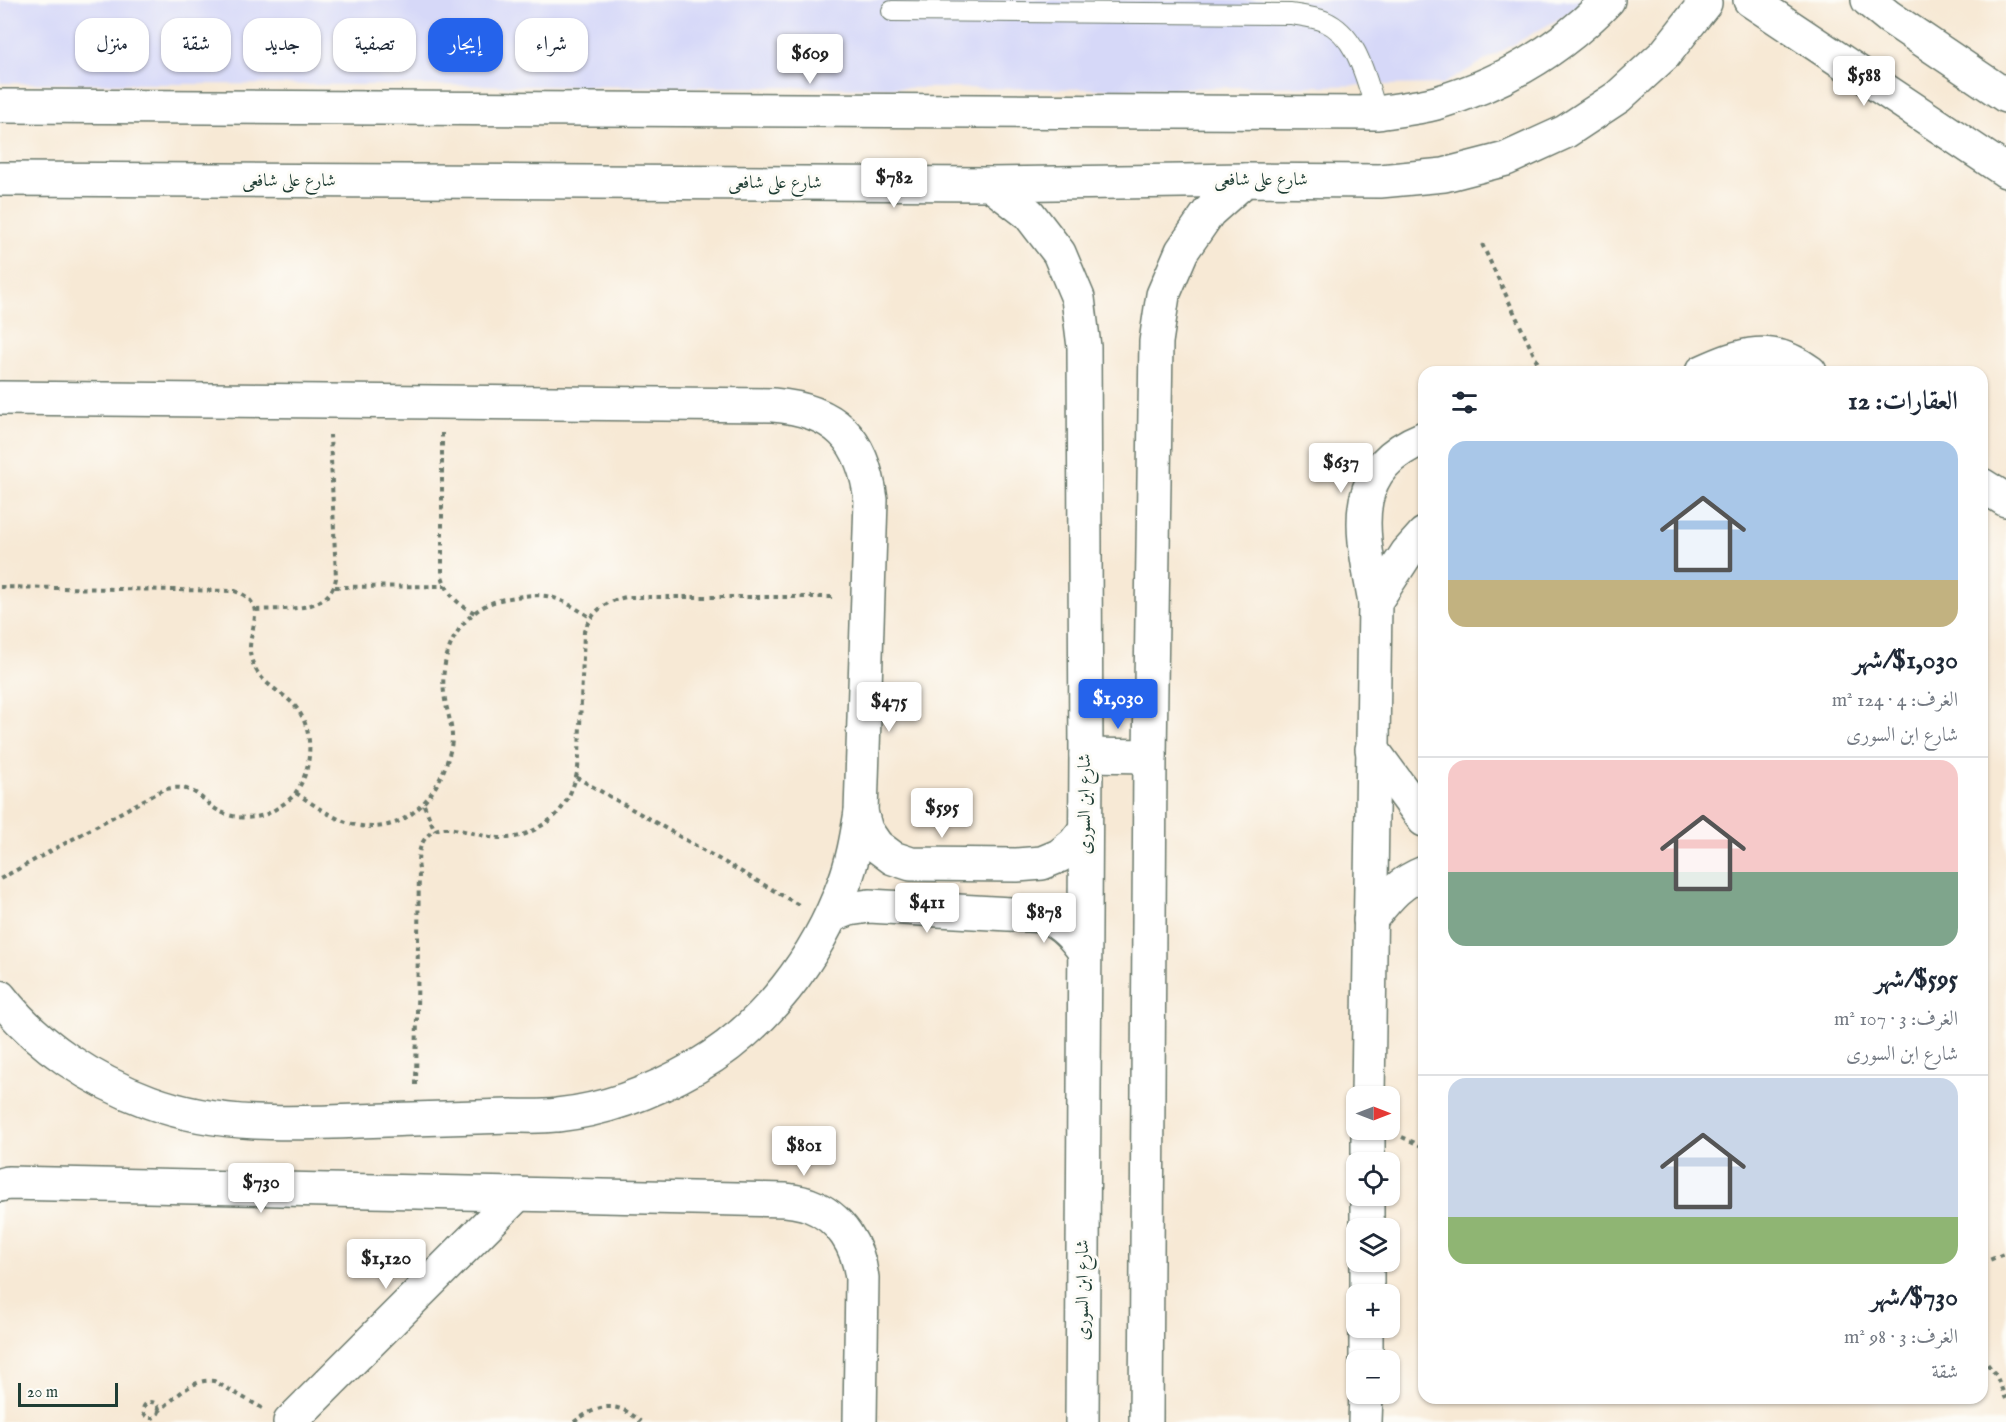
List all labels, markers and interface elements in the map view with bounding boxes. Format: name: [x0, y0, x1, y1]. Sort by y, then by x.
chip: منزل: [75, 18, 149, 72]
chip: شقة: [161, 18, 231, 72]
chip: جديد: [243, 18, 321, 72]
chip: تصفية: [333, 18, 416, 72]
chip: إيجار: [428, 18, 503, 72]
chip: شراء: [515, 18, 588, 72]
pin: $609: [774, 34, 846, 85]
text: $609: [791, 41, 829, 66]
pin: $588: [1828, 56, 1900, 107]
text: $588: [1847, 63, 1881, 88]
pin: $782: [858, 158, 930, 209]
text: $782: [875, 165, 913, 190]
street label: شارع على شافعى: [1214, 169, 1308, 194]
street label: شارع على شافعى: [242, 170, 336, 195]
street label: شارع على شافعى: [728, 172, 822, 197]
text: العقارات: 12: [1848, 385, 1958, 418]
icon: filters: [1448, 386, 1481, 419]
pin: $637: [1305, 443, 1377, 494]
text: $637: [1323, 450, 1359, 475]
icon: home: [1649, 480, 1757, 588]
text: $1,030/شهر: [1853, 644, 1958, 677]
pin: $1,030: [1069, 679, 1167, 730]
pin: $475: [853, 682, 925, 733]
text: $1,030: [1093, 686, 1143, 711]
text: الغرف: 4 · 124 m²: [1832, 688, 1958, 713]
text: $475: [871, 689, 907, 714]
text: شارع ابن السورى: [1846, 723, 1958, 748]
street label: شارع ابن السورى: [1074, 754, 1099, 854]
pin: $595: [906, 788, 978, 839]
text: $595: [925, 795, 959, 820]
icon: home: [1649, 799, 1757, 907]
pin: $411: [891, 883, 963, 934]
text: $411: [909, 890, 945, 915]
pin: $878: [1008, 893, 1080, 944]
text: $878: [1026, 900, 1062, 925]
text: $595/شهر: [1875, 963, 1958, 996]
text: الغرف: 3 · 107 m²: [1834, 1007, 1958, 1032]
text: شارع ابن السورى: [1846, 1042, 1958, 1067]
north arrow: [1346, 1086, 1400, 1140]
map controls: [1346, 1086, 1400, 1404]
icon: home: [1649, 1117, 1757, 1225]
pin: $801: [768, 1126, 840, 1177]
text: $801: [786, 1133, 822, 1158]
button: locate: [1346, 1152, 1400, 1206]
pin: $730: [225, 1163, 297, 1214]
text: $730: [242, 1170, 280, 1195]
button: layers: [1346, 1218, 1400, 1272]
pin: $1,120: [337, 1239, 435, 1290]
street label: شارع ابن السورى: [1072, 1240, 1097, 1340]
text: $1,120: [361, 1246, 411, 1271]
text: $730/شهر: [1870, 1281, 1958, 1314]
button: +: [1346, 1284, 1400, 1338]
text: الغرف: 3 · 98 m²: [1844, 1325, 1958, 1350]
button: −: [1346, 1350, 1400, 1404]
text: شقة: [1932, 1360, 1958, 1385]
scale bar: [18, 1380, 118, 1408]
text: 20 m: [27, 1383, 58, 1403]

